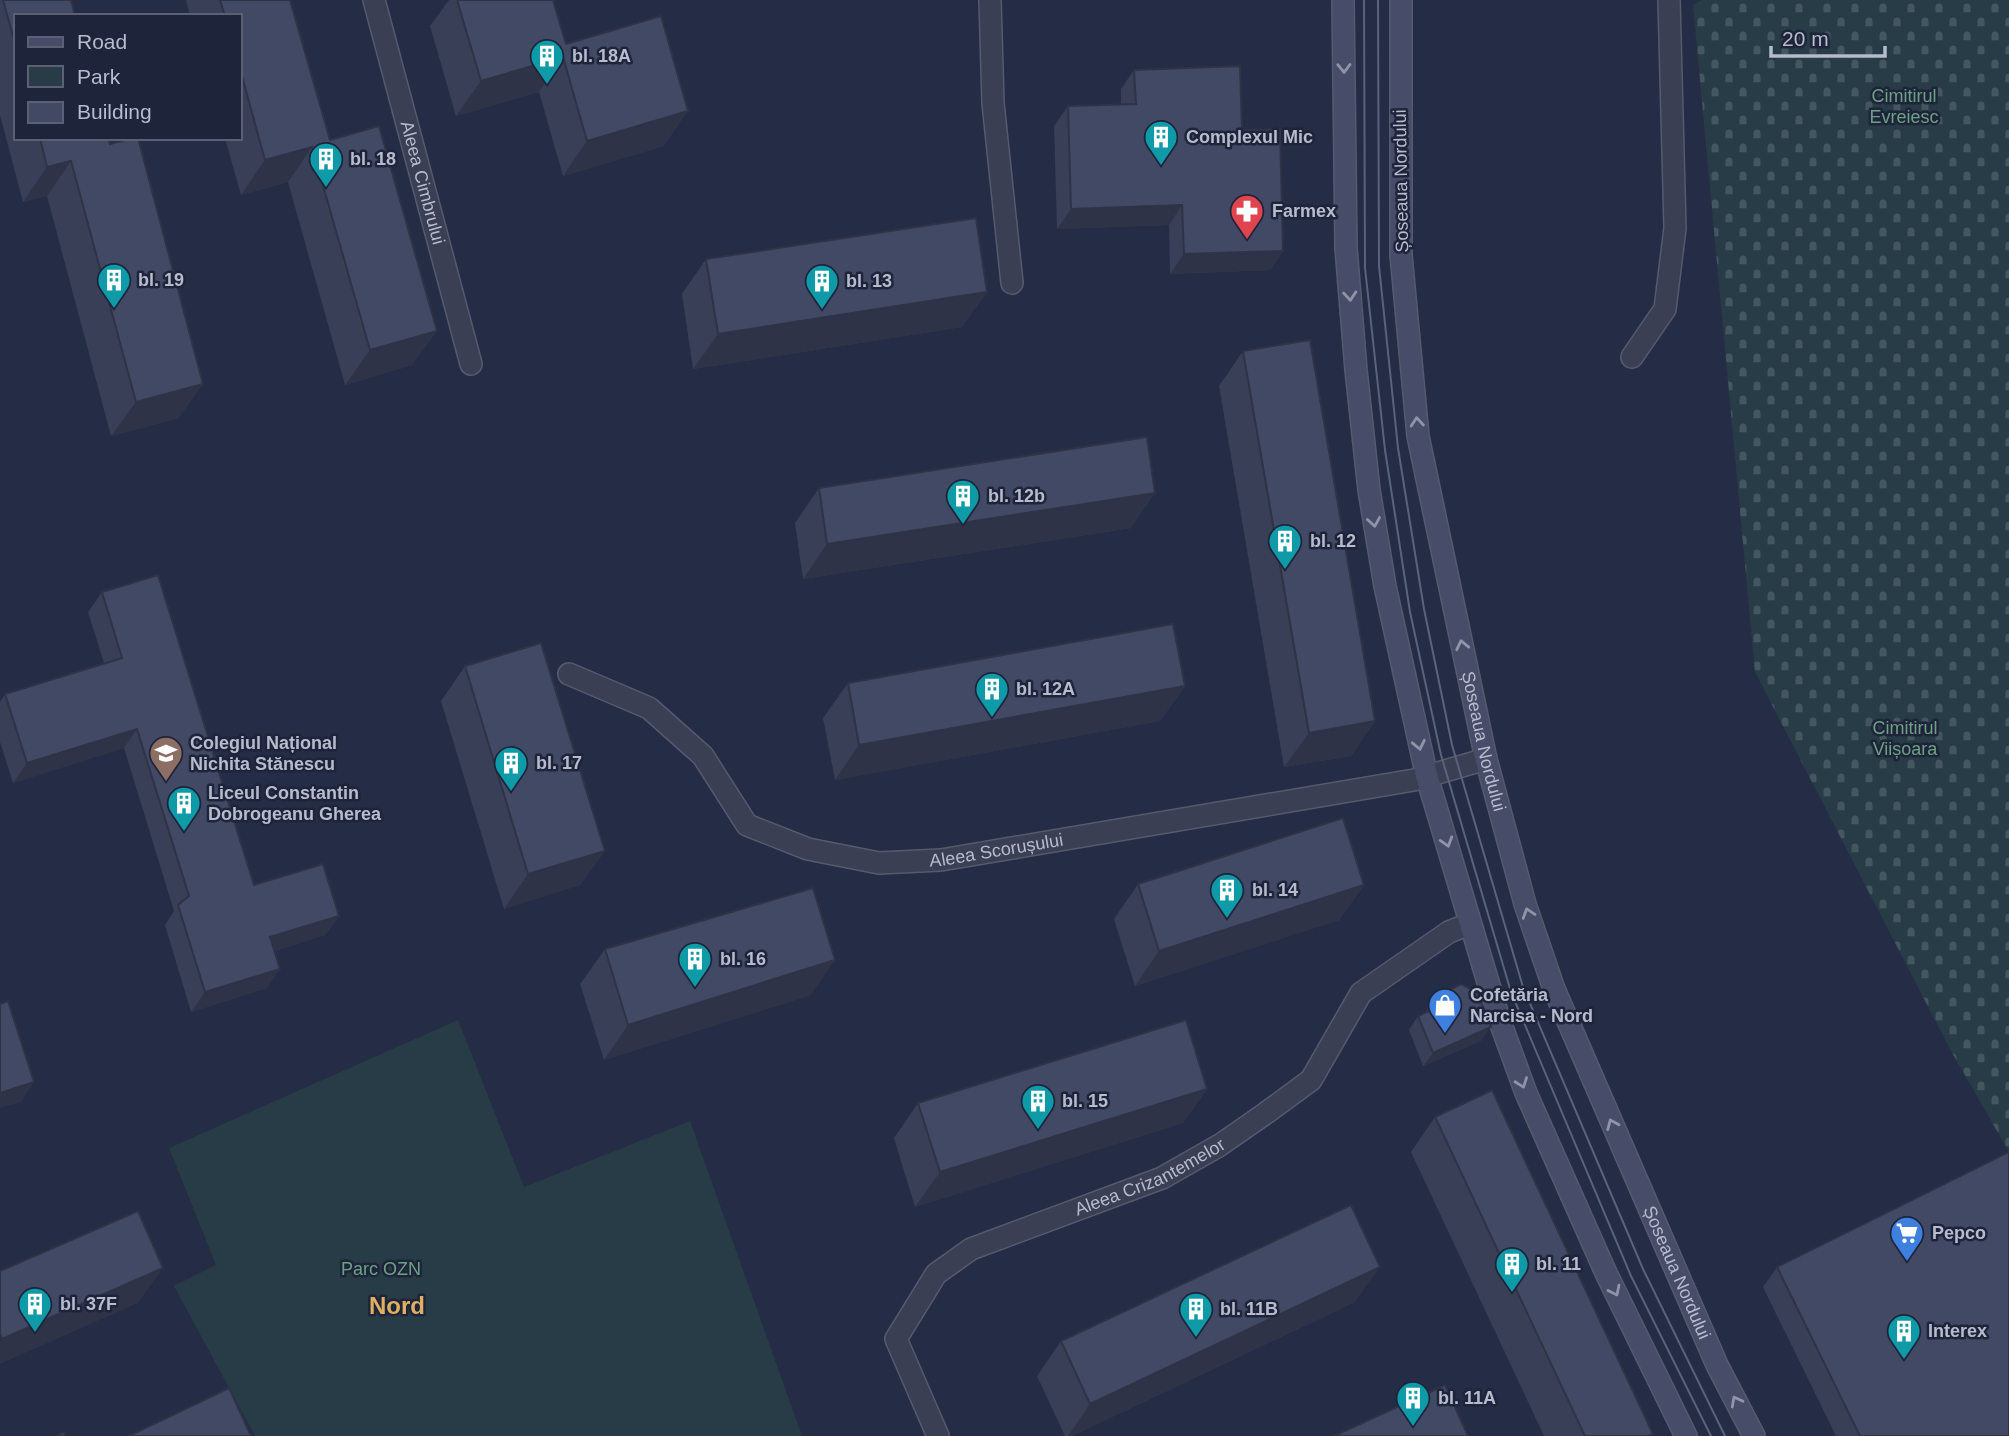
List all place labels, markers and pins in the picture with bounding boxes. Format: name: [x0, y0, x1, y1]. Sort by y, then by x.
building icon: bl. 18A: [528, 37, 566, 86]
place label: bl. 18A: [572, 46, 631, 66]
building icon: Complexul Mic: [1142, 118, 1180, 167]
place label: Complexul Mic: [1186, 127, 1313, 147]
building icon: bl. 18: [307, 140, 345, 189]
place label: bl. 18: [350, 149, 396, 169]
pharmacy icon: Farmex: [1228, 192, 1266, 241]
place label: Farmex: [1272, 201, 1336, 221]
building icon: bl. 19: [95, 261, 133, 310]
building icon: bl. 13: [803, 262, 841, 311]
place label: bl. 19: [138, 270, 184, 290]
place label: bl. 13: [846, 271, 892, 291]
building icon: bl. 12b: [944, 477, 982, 526]
place label: bl. 12b: [988, 486, 1045, 506]
building icon: bl. 12: [1266, 522, 1304, 571]
place label: bl. 12: [1310, 531, 1356, 551]
building icon: bl. 12A: [973, 670, 1011, 719]
place label: bl. 12A: [1016, 679, 1075, 699]
place label: Colegiul Național Nichita Stănescu: [190, 733, 337, 774]
school or university icon: Colegiul Național Nichita Stănescu: [147, 734, 185, 783]
building icon: bl. 17: [492, 744, 530, 793]
place label: bl. 17: [536, 753, 582, 773]
place label: Liceul Constantin Dobrogeanu Gherea: [208, 783, 382, 824]
building icon: Liceul Constantin Dobrogeanu Gherea: [165, 784, 203, 833]
building icon: bl. 14: [1208, 871, 1246, 920]
place label: bl. 14: [1252, 880, 1298, 900]
building icon: bl. 16: [676, 940, 714, 989]
place label: bl. 16: [720, 949, 766, 969]
place label: Cofetăria Narcisa - Nord: [1470, 985, 1593, 1026]
shop icon: Cofetăria Narcisa - Nord: [1426, 986, 1464, 1035]
building icon: bl. 15: [1019, 1082, 1057, 1131]
place label: bl. 15: [1062, 1091, 1108, 1111]
supermarket icon: Pepco: [1888, 1214, 1926, 1263]
place label: Pepco: [1932, 1223, 1986, 1243]
building icon: bl. 11: [1493, 1245, 1531, 1294]
place label: bl. 11: [1536, 1254, 1581, 1274]
building icon: bl. 37F: [16, 1285, 54, 1334]
building icon: bl. 11B: [1177, 1290, 1215, 1339]
place label: bl. 37F: [60, 1294, 117, 1314]
place label: bl. 11B: [1220, 1299, 1278, 1319]
building icon: Interex: [1885, 1312, 1923, 1361]
place label: Interex: [1928, 1321, 1987, 1341]
building icon: bl. 11A: [1394, 1379, 1432, 1428]
place label: bl. 11A: [1438, 1388, 1496, 1408]

